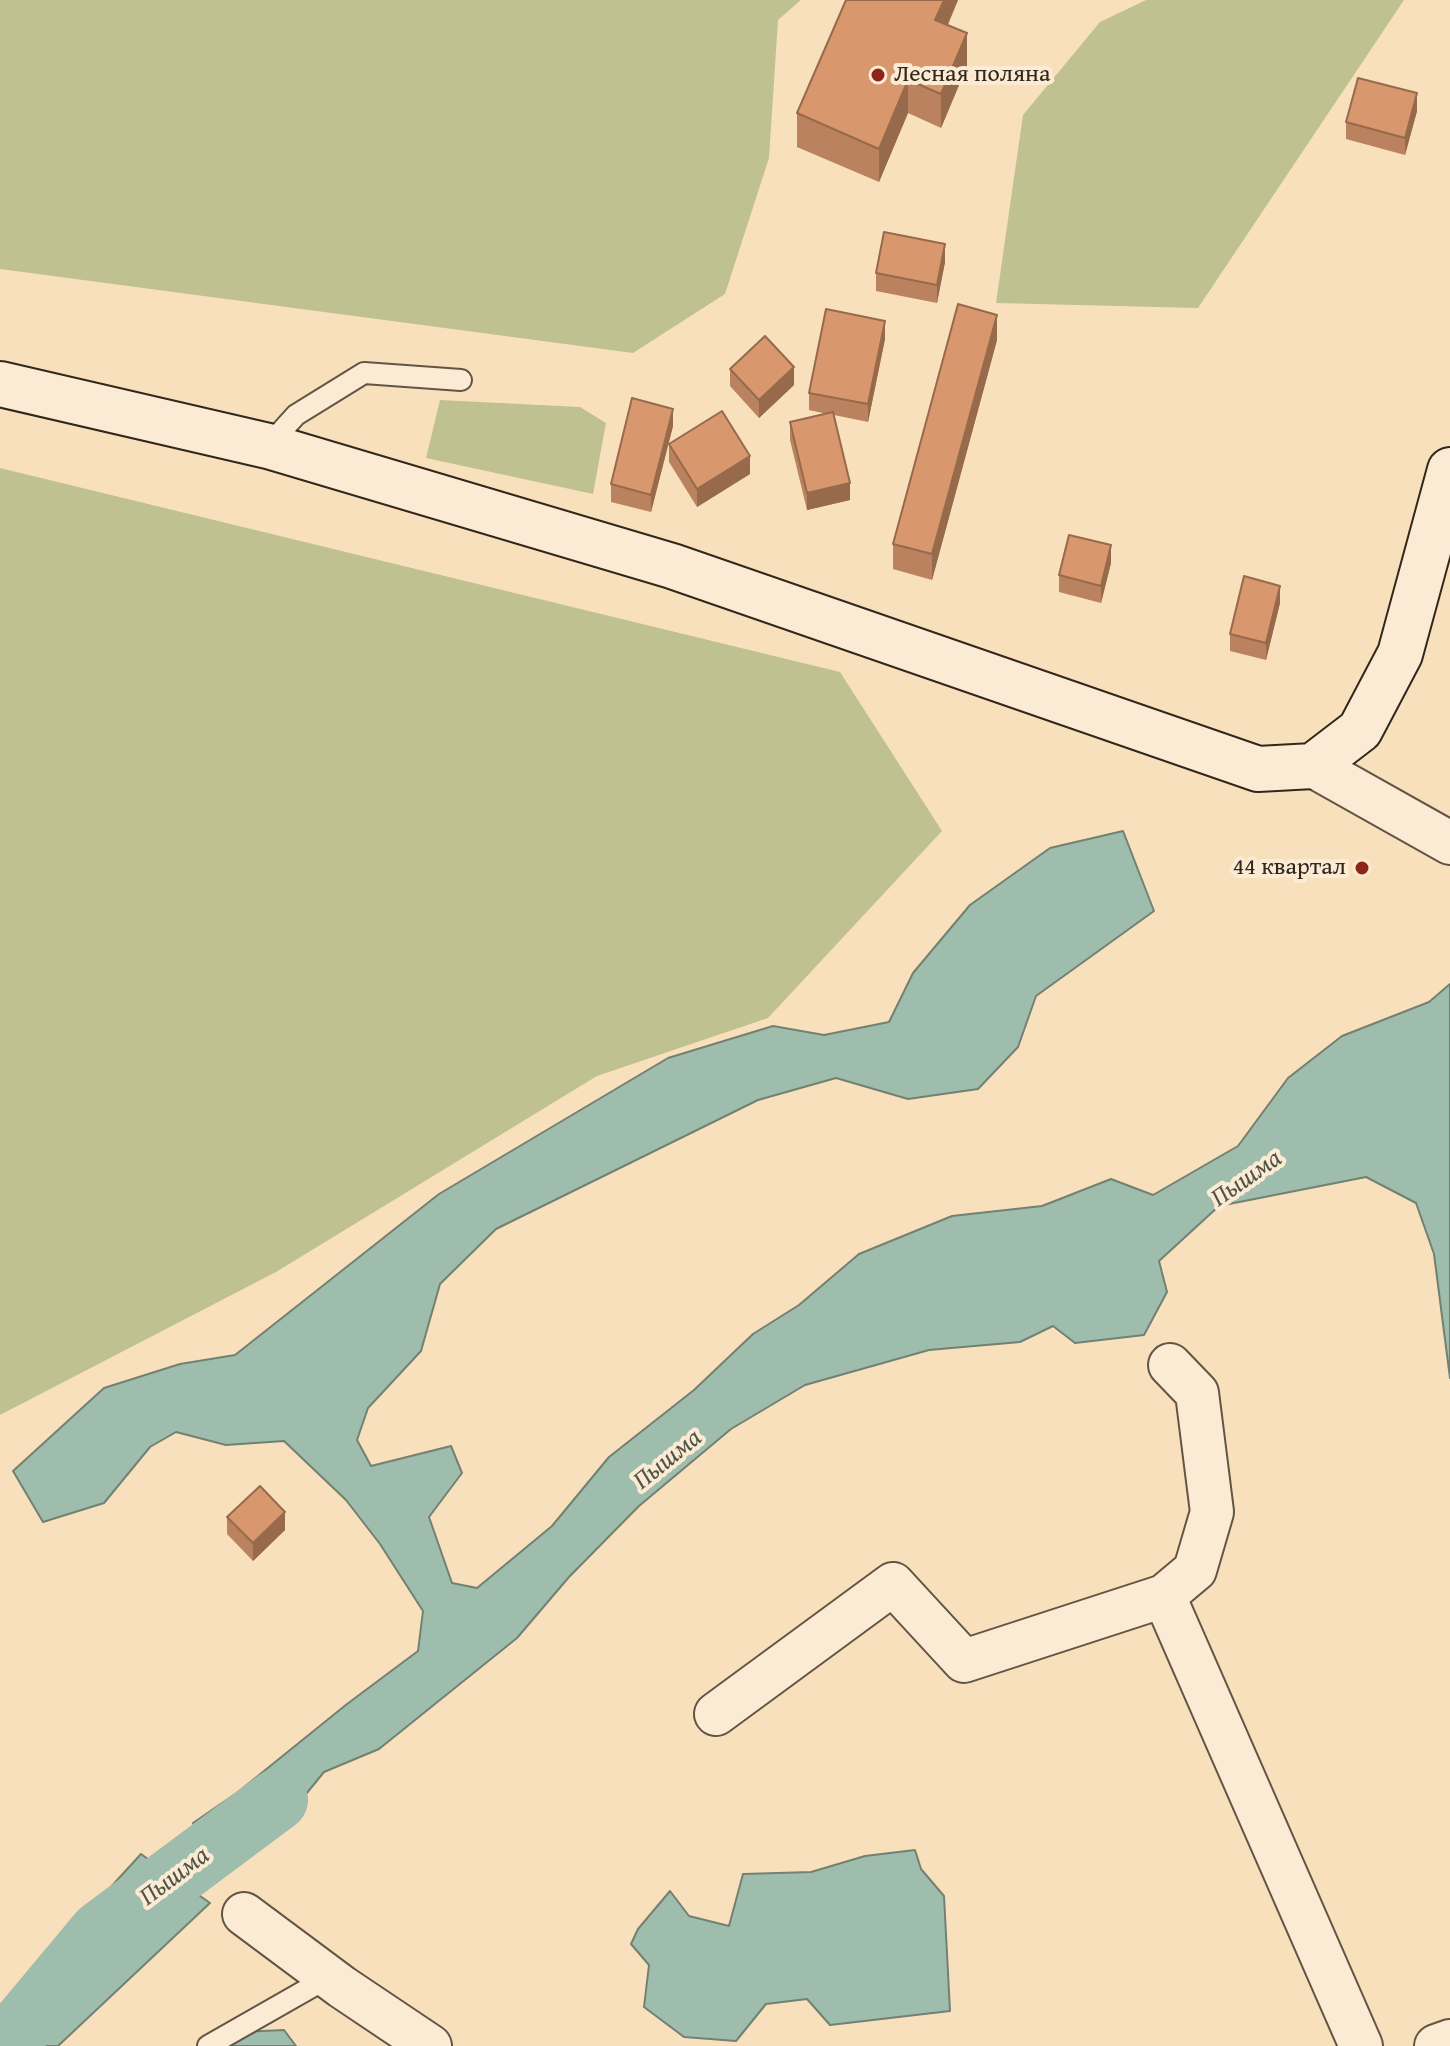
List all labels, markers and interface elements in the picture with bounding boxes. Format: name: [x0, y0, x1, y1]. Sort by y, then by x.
place label: Лесная поляна: [894, 61, 1050, 89]
marker: Лесная поляна: [869, 66, 887, 84]
place label: 44 квартал: [1233, 854, 1346, 882]
marker: 44 квартал: [1353, 859, 1371, 877]
water label: Пышма: [1206, 1144, 1288, 1214]
water label: Пышма: [627, 1423, 709, 1497]
water label: Пышма: [134, 1841, 216, 1913]

